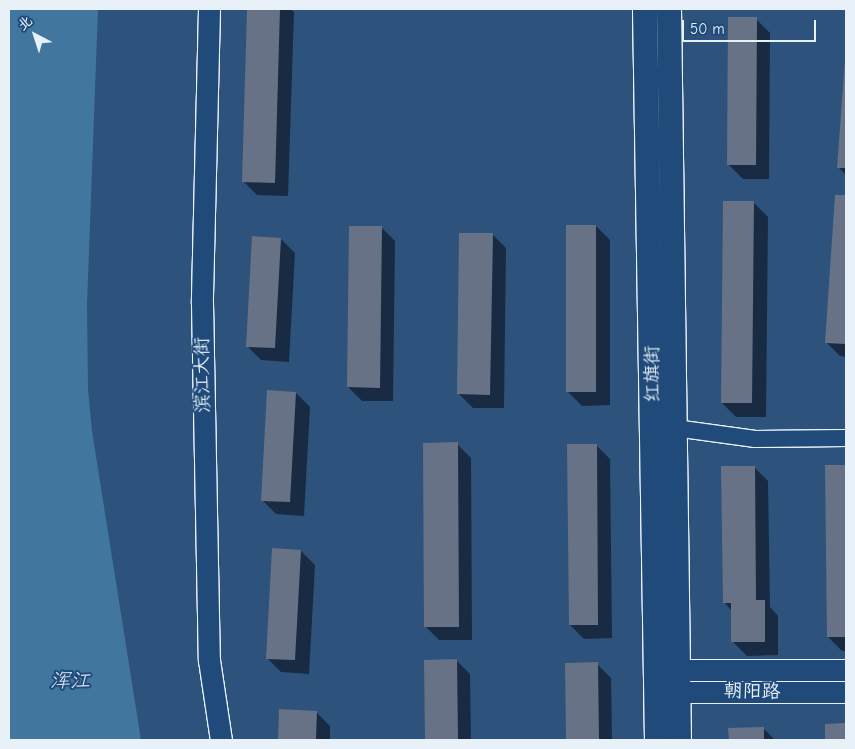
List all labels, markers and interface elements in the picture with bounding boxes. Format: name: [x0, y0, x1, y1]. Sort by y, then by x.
north arrow: [10, 10, 60, 60]
scale bar: [685, 10, 819, 42]
text: 北: [14, 12, 36, 34]
text: 50 m: [690, 20, 725, 38]
street label: 滨江大街: [191, 337, 215, 413]
street label: 红旗街: [641, 345, 665, 403]
water label: 浑江: [50, 668, 90, 692]
street label: 朝阳路: [723, 680, 781, 704]

